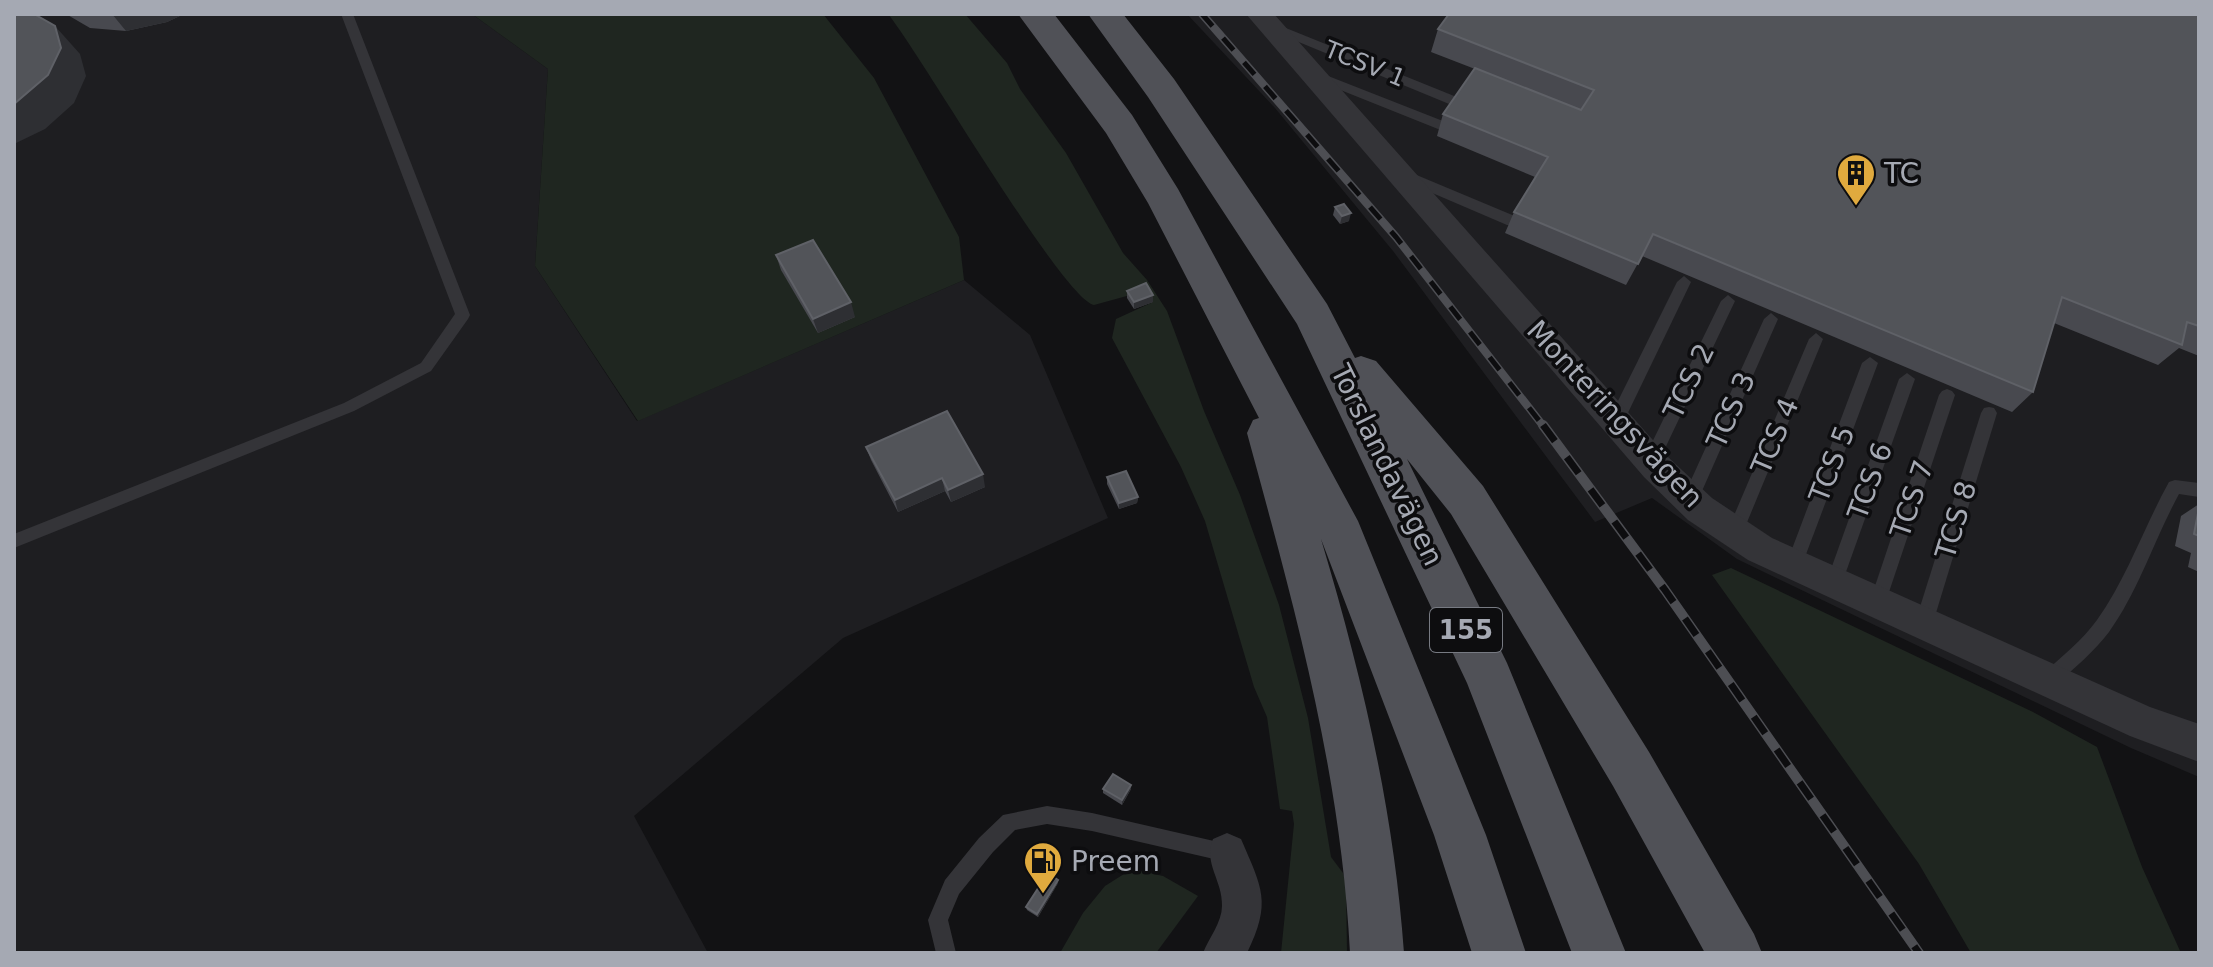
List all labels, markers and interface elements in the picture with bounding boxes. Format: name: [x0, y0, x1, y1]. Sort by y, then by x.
street label: TCSV 1: [1320, 35, 1409, 93]
building icon: TC: [1835, 152, 1877, 207]
place label: TC: [1883, 157, 1919, 190]
street label: Monteringsvägen: [1520, 314, 1710, 514]
street label: TCS 2: [1656, 338, 1721, 425]
street label: Torslandavägen: [1324, 358, 1450, 571]
street label: TCS 3: [1699, 367, 1762, 454]
street label: TCS 4: [1744, 393, 1806, 480]
street label: TCS 5: [1802, 421, 1862, 508]
street label: TCS 6: [1841, 438, 1899, 525]
street label: TCS 7: [1883, 456, 1941, 543]
street label: TCS 8: [1928, 477, 1983, 564]
road number: 155: [1430, 608, 1502, 652]
fuel station icon: Preem: [1022, 840, 1064, 895]
place label: Preem: [1071, 845, 1160, 878]

